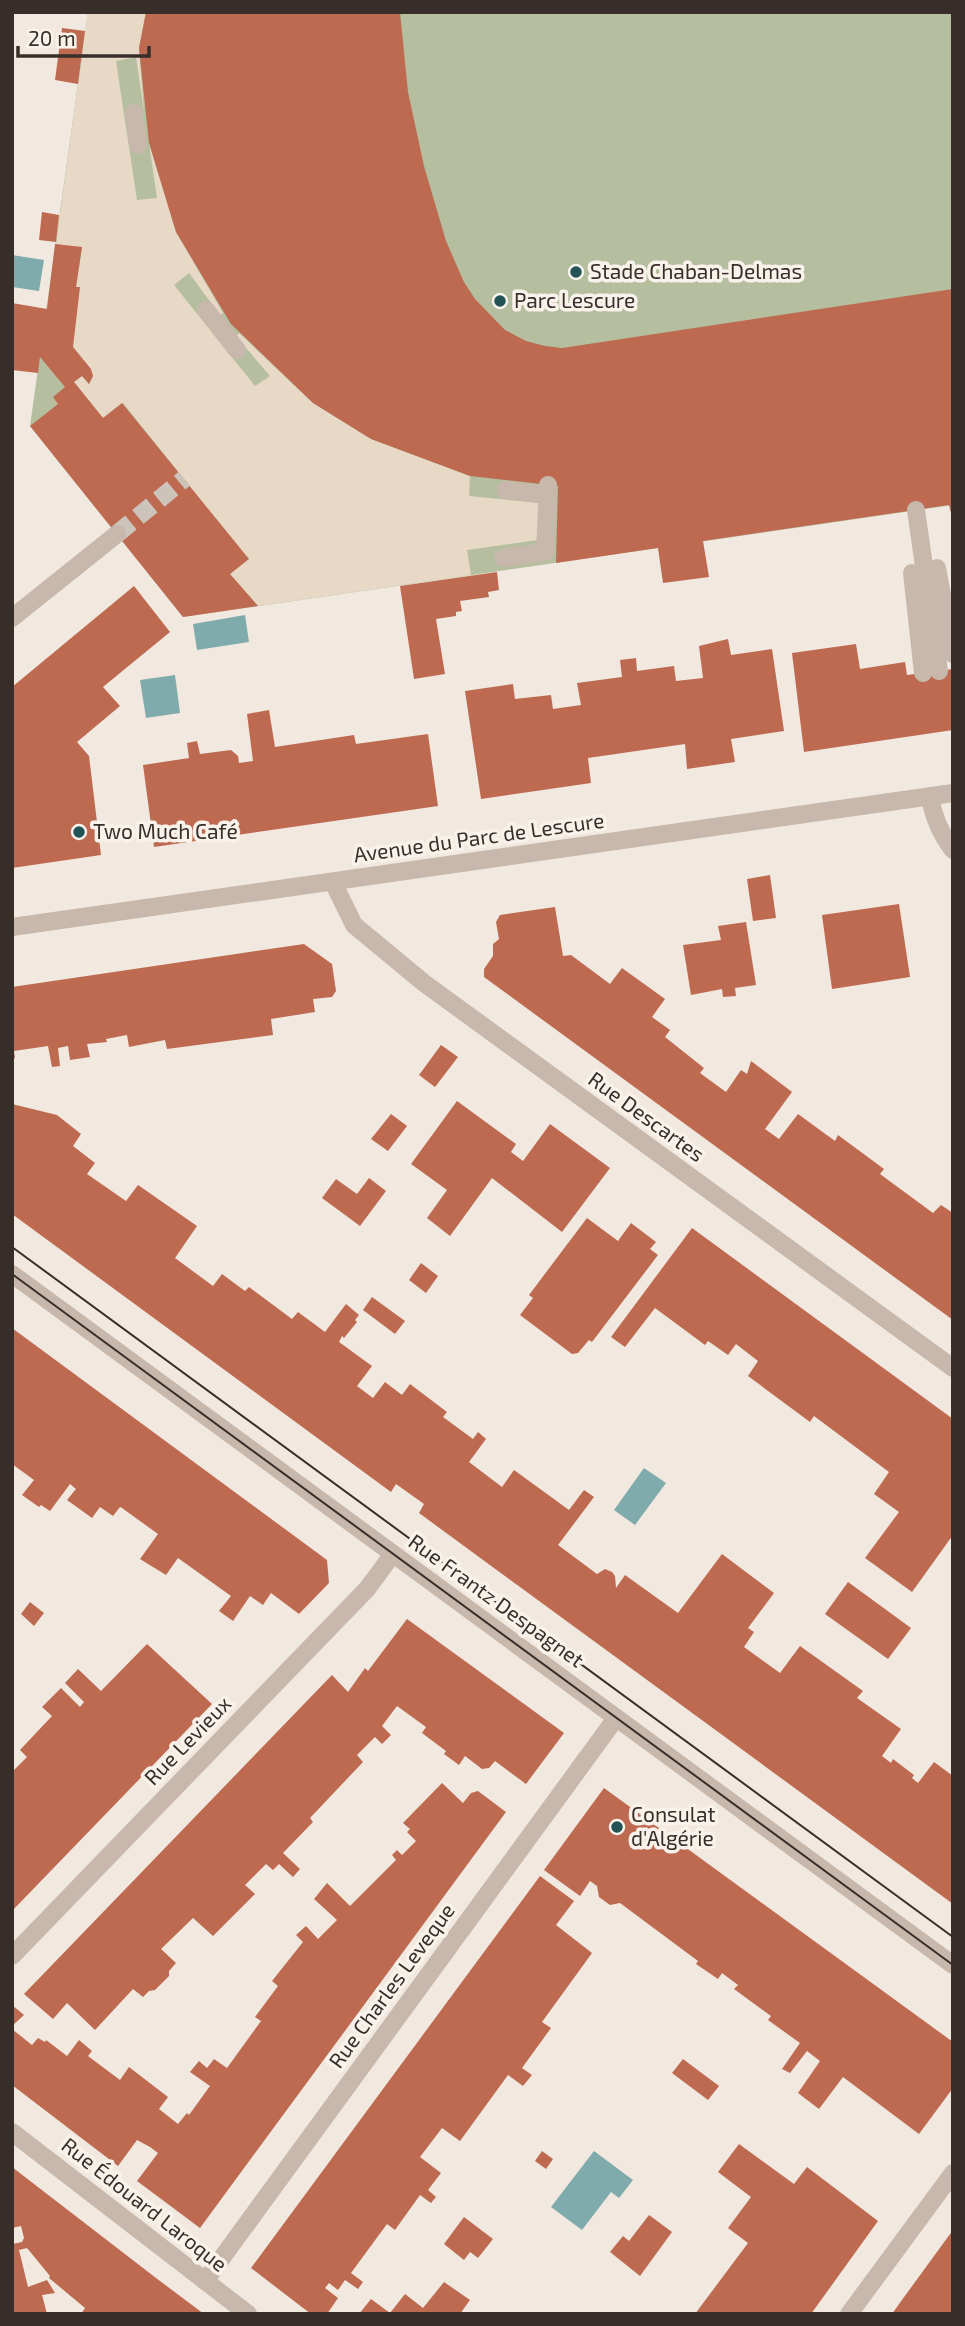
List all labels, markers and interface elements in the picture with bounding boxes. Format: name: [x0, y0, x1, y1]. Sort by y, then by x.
scale bar: [18, 14, 149, 58]
text: 20 m: [28, 25, 76, 50]
place label: Stade Chaban-Delmas: [590, 258, 802, 283]
marker: Stade Chaban-Delmas: [568, 264, 584, 280]
place label: Parc Lescure: [514, 287, 635, 312]
marker: Parc Lescure: [492, 293, 508, 309]
street label: Avenue du Parc de Lescure: [352, 807, 606, 867]
place label: Two Much Café: [93, 818, 238, 843]
marker: Two Much Café: [71, 824, 87, 840]
street label: Rue Descartes: [584, 1065, 710, 1166]
street label: Rue Frantz Despagnet: [404, 1528, 589, 1672]
street label: Rue Levieux: [138, 1690, 235, 1789]
place label: Consulat d'Algérie: [631, 1801, 716, 1850]
marker: Consulat d'Algérie: [609, 1819, 625, 1835]
street label: Rue Charles Leveque: [323, 1898, 459, 2072]
street label: Rue Édouard Laroque: [57, 2132, 232, 2276]

